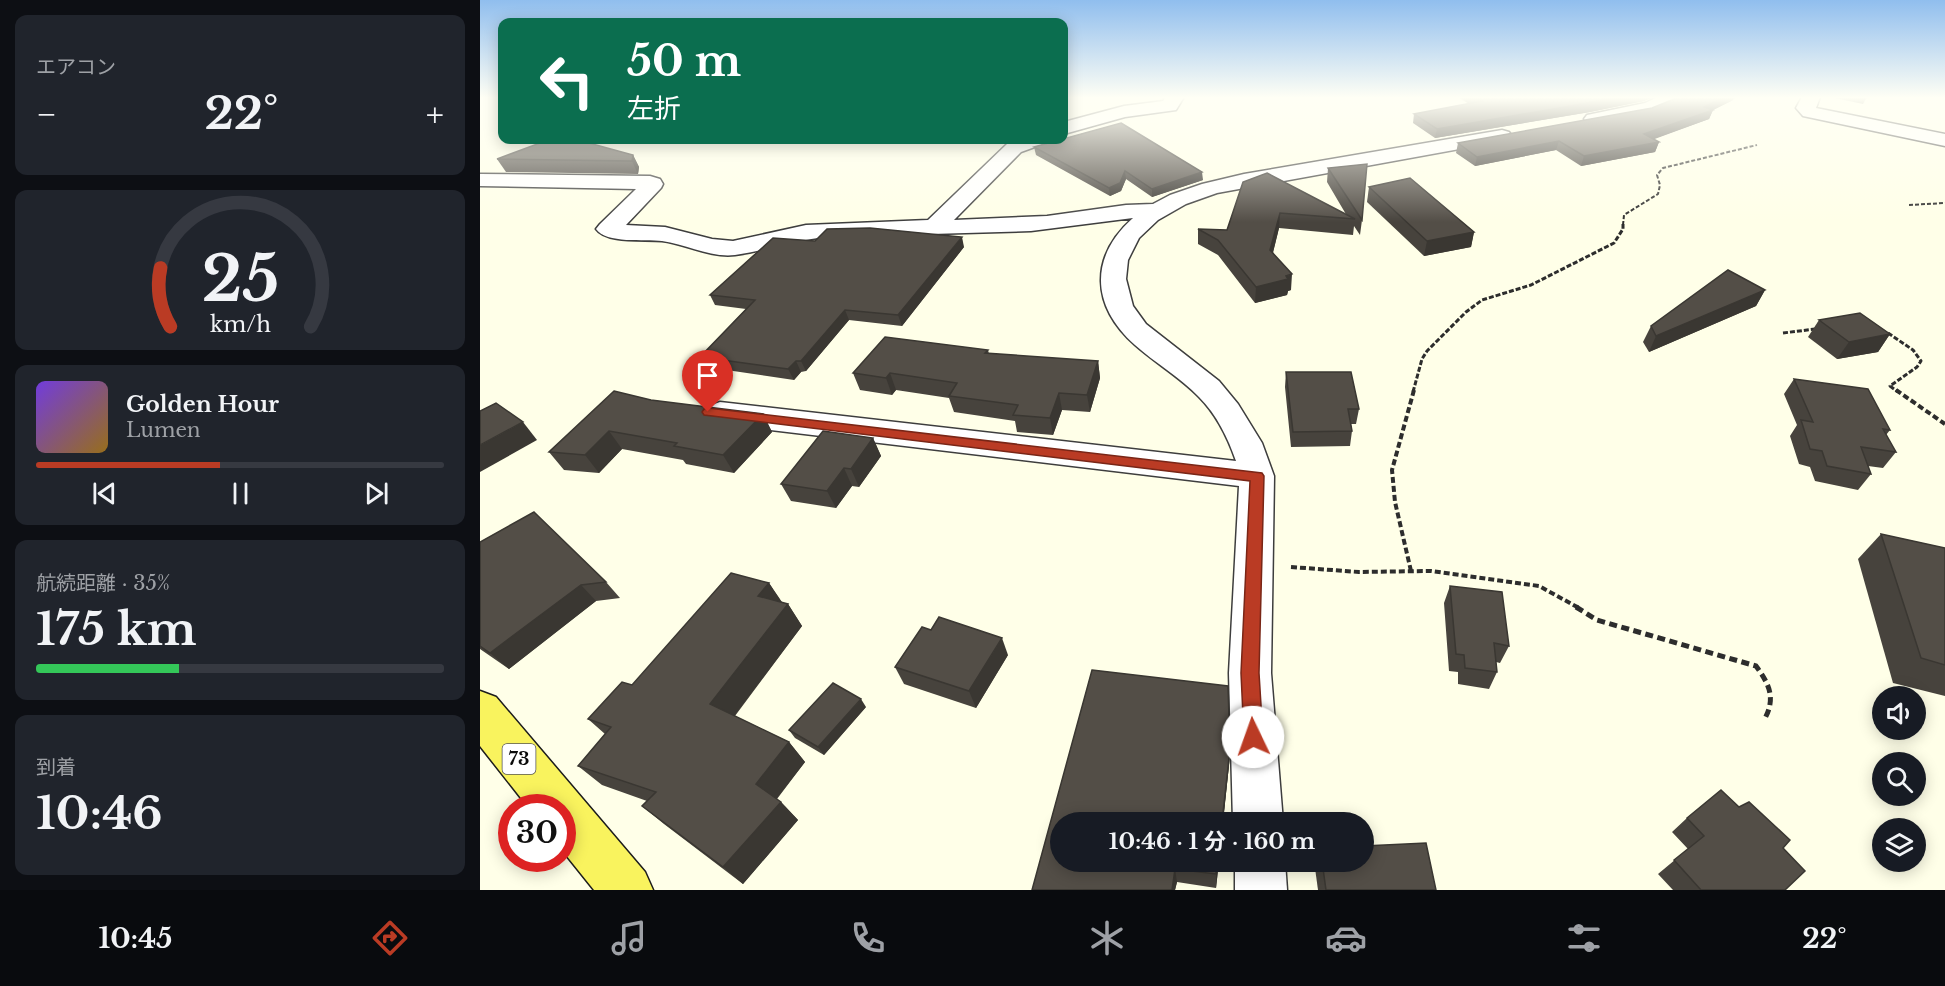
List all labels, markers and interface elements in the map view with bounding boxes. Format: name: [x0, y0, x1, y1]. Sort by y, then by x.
text: 50 m: [627, 35, 741, 87]
icon: left: [528, 42, 606, 120]
text: エアコン: [36, 55, 116, 79]
text: 22°: [205, 85, 278, 141]
text: 左折: [627, 92, 681, 125]
text: −: [36, 94, 57, 135]
text: +: [426, 94, 444, 135]
text: 25: [201, 240, 279, 318]
text: km/h: [210, 311, 271, 338]
pin: [682, 350, 733, 412]
icon: arrive: [691, 359, 724, 392]
text: Golden Hour: [126, 391, 279, 418]
text: Lumen: [126, 418, 201, 442]
icon: previous: [88, 477, 121, 510]
icon: pause: [224, 477, 257, 510]
icon: next: [360, 477, 393, 510]
text: 航続距離 · 35%: [36, 571, 170, 595]
text: 175 km: [36, 601, 197, 657]
map controls: [1872, 686, 1926, 872]
button: sound: [1872, 686, 1926, 740]
position arrow: [1221, 705, 1285, 769]
road number: 73: [502, 744, 536, 774]
button: search: [1872, 752, 1926, 806]
text: 到着: [36, 755, 76, 779]
text: 10:46: [36, 785, 163, 841]
speed limit sign: 30: [498, 794, 576, 872]
button: layers: [1872, 818, 1926, 872]
text: 10:46 · 1 分 · 160 m: [1109, 828, 1315, 855]
icon: directions: [369, 917, 411, 959]
icon: music: [608, 917, 650, 959]
icon: phone: [847, 917, 889, 959]
icon: climate: [1086, 917, 1128, 959]
icon: car: [1325, 917, 1367, 959]
icon: filters: [1563, 917, 1605, 959]
text: 10:45: [98, 922, 172, 955]
text: 22°: [1802, 922, 1846, 955]

